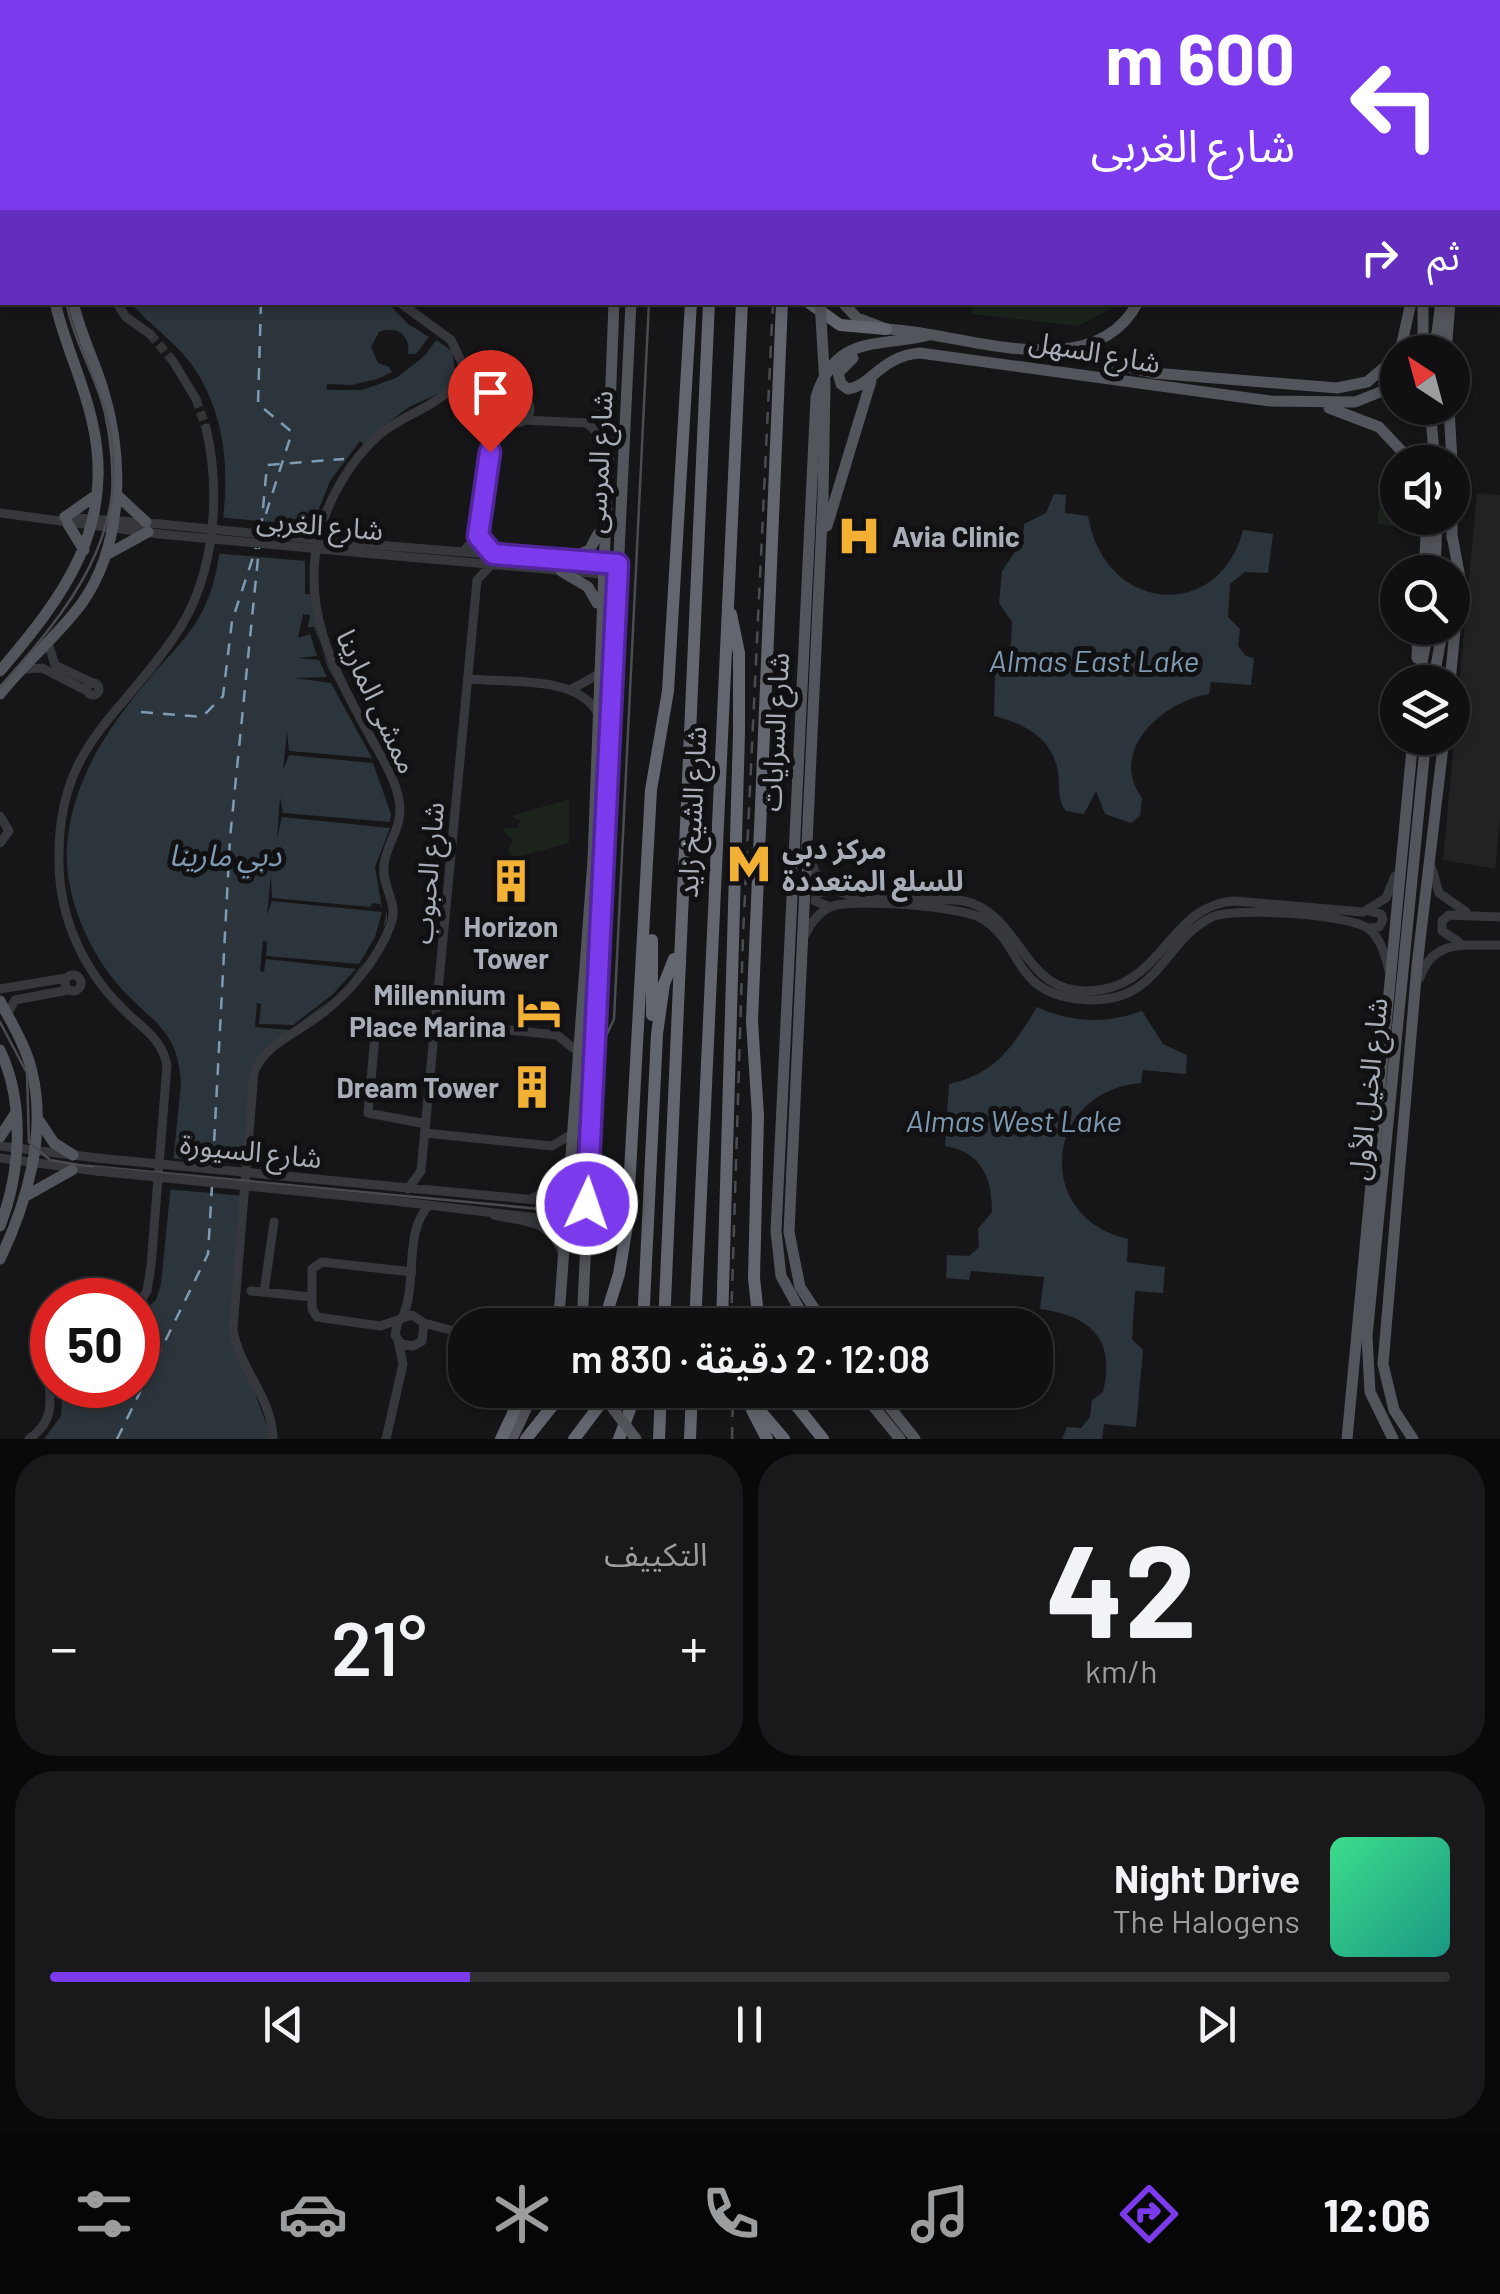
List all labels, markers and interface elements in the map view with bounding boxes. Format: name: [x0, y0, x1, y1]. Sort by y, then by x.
text: 600 m: [1105, 15, 1295, 99]
icon: left: [1330, 40, 1460, 170]
text: شارع الغربى: [1091, 117, 1295, 171]
icon: right: [1352, 230, 1407, 285]
text: ثم: [1427, 232, 1460, 278]
street label: شارع السهل: [1026, 323, 1163, 384]
north arrow: [1380, 335, 1470, 425]
map controls: [1380, 335, 1470, 755]
pin: [448, 350, 533, 453]
icon: arrive: [463, 365, 518, 420]
street label: شارع المرسى: [577, 390, 624, 535]
button: sound: [1380, 445, 1470, 535]
street label: شارع الغربى: [255, 502, 385, 551]
hospital icon: Avia Clinic: [835, 512, 883, 560]
place label: Avia Clinic: [892, 519, 1020, 553]
button: search: [1380, 555, 1470, 645]
street label: ممشى المارينا: [329, 624, 426, 779]
water label: Almas East Lake: [989, 642, 1199, 678]
street label: شارع السرايات: [753, 652, 800, 813]
button: layers: [1380, 665, 1470, 755]
street label: شارع الشيخ زايد: [670, 725, 717, 899]
street label: شارع الحبوب: [404, 801, 455, 946]
place label: مركز دبي للسلع المتعددة: [782, 831, 964, 902]
water label: دبي مارينا: [169, 836, 282, 879]
metro station icon: مركز دبي للسلع المتعددة: [725, 840, 773, 888]
building icon: Horizon Tower: [487, 857, 535, 905]
place label: Horizon Tower: [464, 909, 558, 975]
place label: Millennium Place Marina: [349, 977, 506, 1043]
hotel icon: Millennium Place Marina: [515, 986, 563, 1034]
street label: شارع الخيل الأول: [1341, 996, 1398, 1182]
building icon: Dream Tower: [508, 1063, 556, 1111]
place label: Dream Tower: [337, 1070, 499, 1104]
water label: Almas West Lake: [906, 1102, 1122, 1138]
street label: شارع السيورة: [178, 1126, 323, 1179]
position arrow: [535, 1152, 639, 1256]
speed limit sign: 50: [30, 1278, 160, 1408]
text: 12:08 · 2 دقيقة · 830 m: [571, 1335, 930, 1381]
text: 42: [1046, 1508, 1197, 1664]
text: التكييف: [604, 1534, 708, 1572]
text: 21°: [331, 1601, 426, 1691]
text: −: [50, 1613, 78, 1679]
text: +: [680, 1613, 707, 1679]
text: km/h: [1085, 1651, 1157, 1689]
text: Night Drive: [1114, 1855, 1300, 1901]
text: The Halogens: [1112, 1901, 1300, 1939]
icon: previous: [256, 1997, 311, 2052]
icon: pause: [722, 1997, 777, 2052]
icon: next: [1189, 1997, 1244, 2052]
icon: filters: [69, 2179, 139, 2249]
icon: car: [278, 2179, 348, 2249]
icon: climate: [487, 2179, 557, 2249]
icon: phone: [696, 2179, 766, 2249]
icon: music: [905, 2179, 975, 2249]
icon: directions: [1114, 2179, 1184, 2249]
text: 12:06: [1323, 2187, 1431, 2241]

